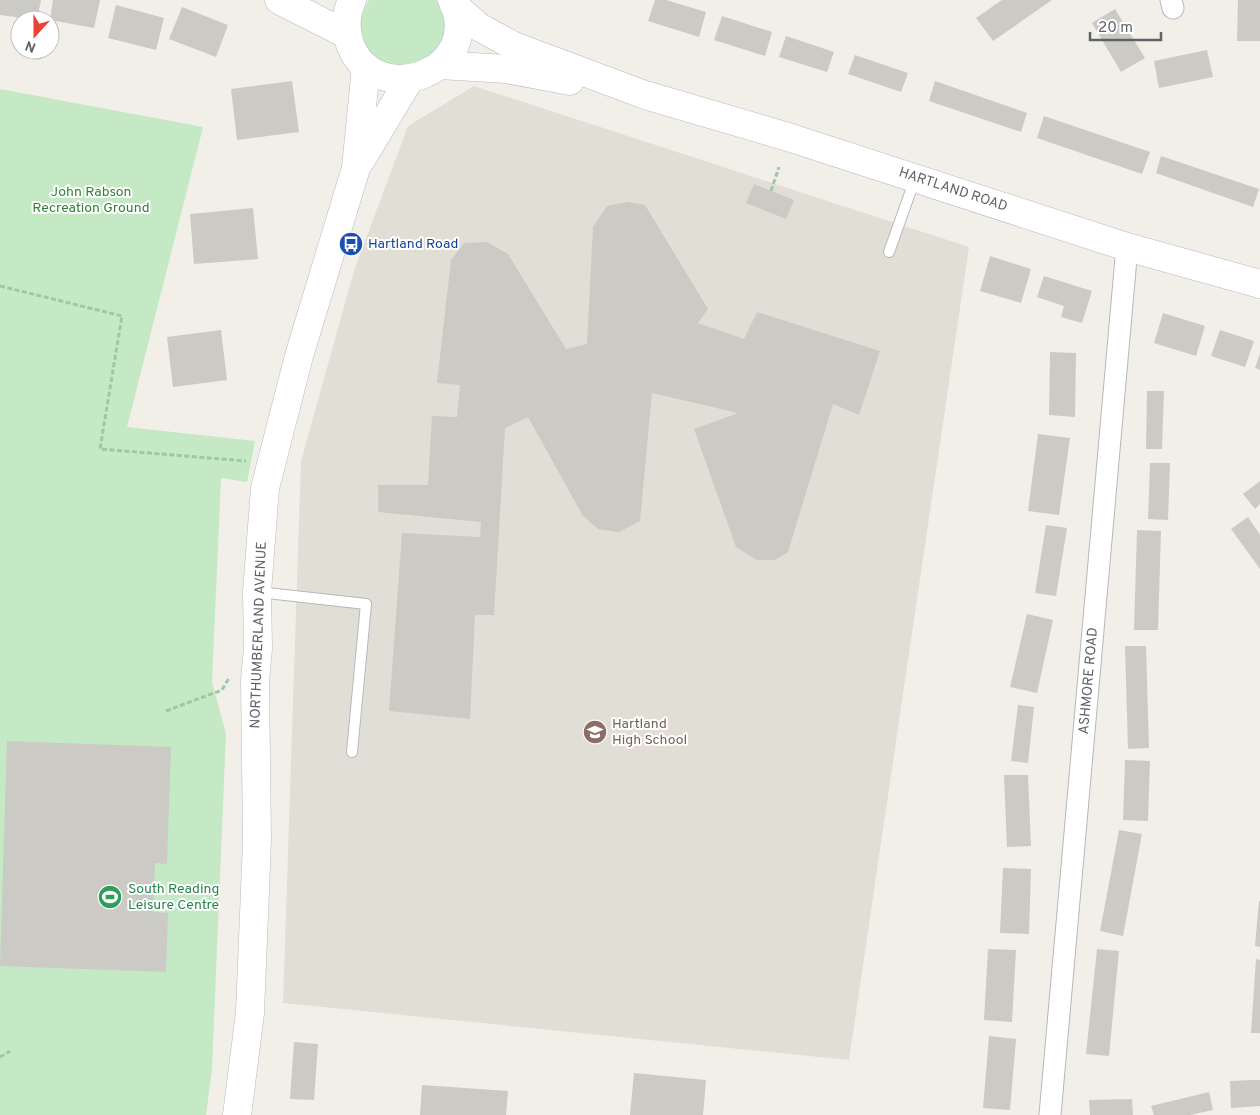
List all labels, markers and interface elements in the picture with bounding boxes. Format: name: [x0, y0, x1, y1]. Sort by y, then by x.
north arrow: [10, 10, 60, 60]
scale bar: [1090, 10, 1161, 42]
text: 20 m: [1098, 19, 1133, 38]
text: N: [23, 36, 39, 55]
street label: HARTLAND ROAD: [896, 164, 1010, 216]
park label: John Rabson Recreation Ground: [32, 184, 150, 217]
bus stop icon: Hartland Road: [338, 231, 364, 257]
place label: Hartland Road: [368, 236, 458, 253]
street label: NORTHUMBERLAND AVENUE: [247, 541, 271, 729]
street label: ASHMORE ROAD: [1076, 627, 1102, 735]
place label: Hartland High School: [612, 716, 687, 749]
school or university icon: Hartland High School: [582, 719, 608, 745]
place label: South Reading Leisure Centre: [128, 881, 219, 914]
sports icon: South Reading Leisure Centre: [97, 884, 123, 910]

